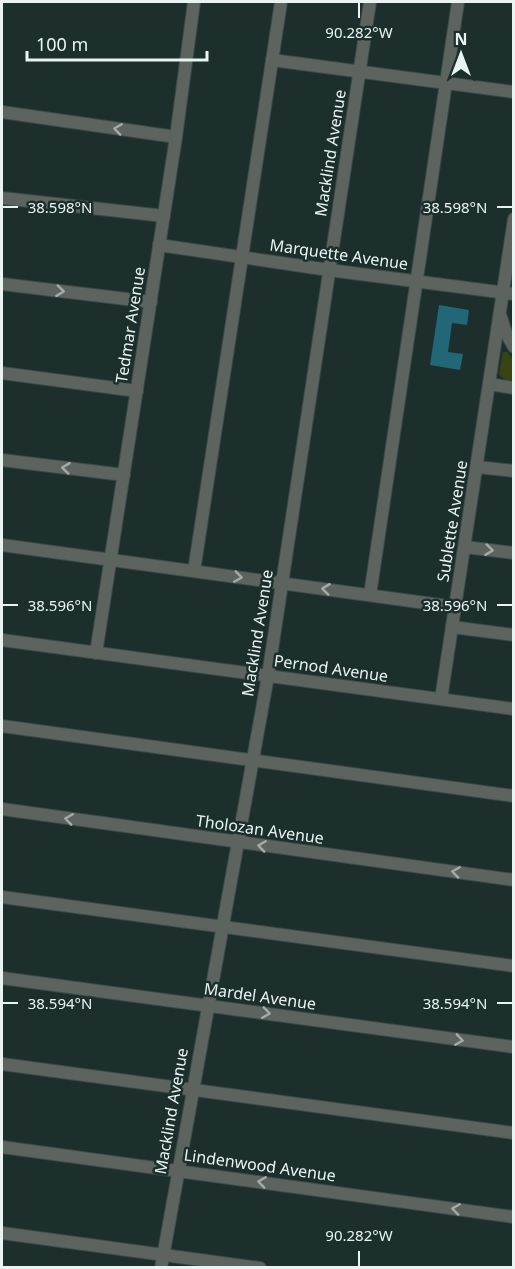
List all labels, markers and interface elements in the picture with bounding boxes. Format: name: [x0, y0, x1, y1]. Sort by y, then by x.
text: 90.282°W: [325, 22, 393, 42]
scale bar: [27, 24, 207, 62]
north arrow: [431, 24, 491, 84]
text: N: [454, 28, 468, 50]
text: 100 m: [36, 32, 88, 56]
street label: Macklind Avenue: [309, 88, 351, 218]
one-way arrow: [113, 123, 123, 135]
text: 38.598°N: [28, 197, 92, 217]
text: 38.598°N: [423, 197, 487, 217]
street label: Marquette Avenue: [268, 233, 410, 275]
street label: Tedmar Avenue: [110, 265, 150, 385]
one-way arrow: [55, 284, 64, 297]
street label: Sublette Avenue: [432, 459, 472, 583]
one-way arrow: [61, 462, 70, 475]
one-way arrow: [485, 543, 494, 555]
street label: Macklind Avenue: [236, 568, 278, 698]
one-way arrow: [233, 570, 243, 583]
one-way arrow: [321, 583, 330, 595]
text: 38.596°N: [28, 595, 92, 615]
text: 38.596°N: [423, 595, 487, 615]
street label: Pernod Avenue: [272, 649, 390, 687]
street label: Tholozan Avenue: [195, 809, 325, 849]
one-way arrow: [65, 813, 74, 825]
one-way arrow: [258, 840, 267, 852]
one-way arrow: [451, 867, 460, 879]
street label: Mardel Avenue: [202, 977, 318, 1015]
text: 38.594°N: [28, 993, 92, 1013]
text: 38.594°N: [423, 993, 487, 1013]
one-way arrow: [261, 1007, 270, 1019]
one-way arrow: [454, 1033, 464, 1045]
street label: Macklind Avenue: [149, 1046, 193, 1176]
street label: Lindenwood Avenue: [183, 1143, 337, 1187]
one-way arrow: [258, 1176, 267, 1189]
one-way arrow: [451, 1203, 460, 1215]
text: 90.282°W: [325, 1225, 393, 1245]

